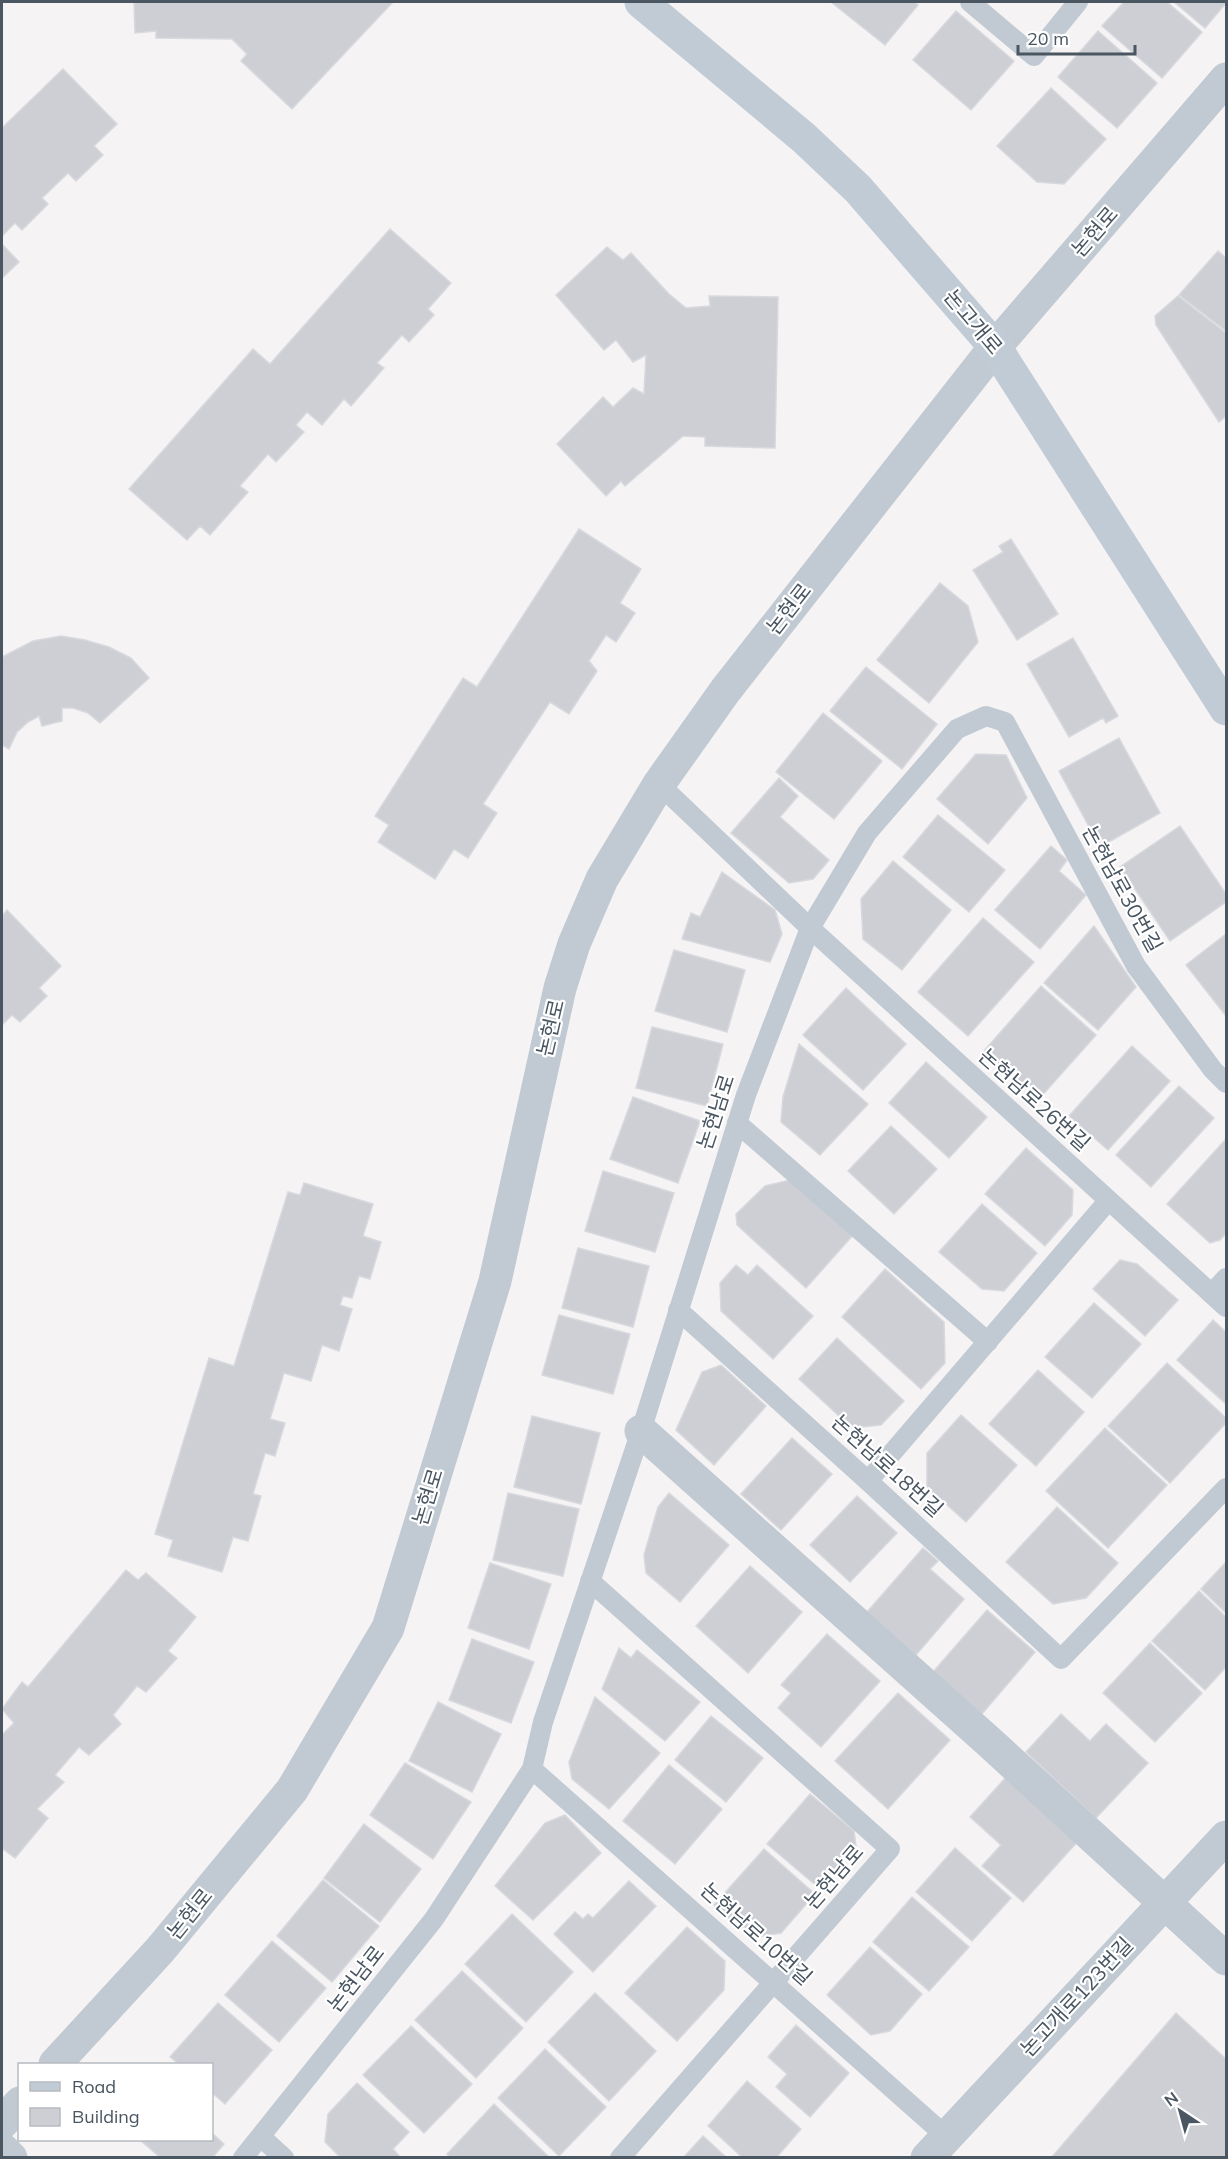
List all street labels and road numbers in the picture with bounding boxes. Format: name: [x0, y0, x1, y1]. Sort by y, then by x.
street label: 논현로: [1065, 201, 1123, 262]
street label: 논고개로: [939, 283, 1009, 359]
street label: 논현로: [760, 578, 816, 639]
street label: 논현남로30번길: [1077, 820, 1168, 957]
street label: 논현로: [531, 997, 569, 1059]
street label: 논현남로26번길: [974, 1042, 1096, 1156]
street label: 논현남로: [691, 1071, 739, 1152]
street label: 논현남로18번길: [827, 1408, 949, 1522]
street label: 논현로: [406, 1465, 448, 1528]
street label: 논현남로: [798, 1839, 868, 1914]
street label: 논현남로10번길: [696, 1876, 818, 1990]
street label: 논현로: [161, 1883, 218, 1944]
street label: 논고개로123번길: [1014, 1931, 1138, 2061]
street label: 논현남로: [321, 1940, 389, 2017]

